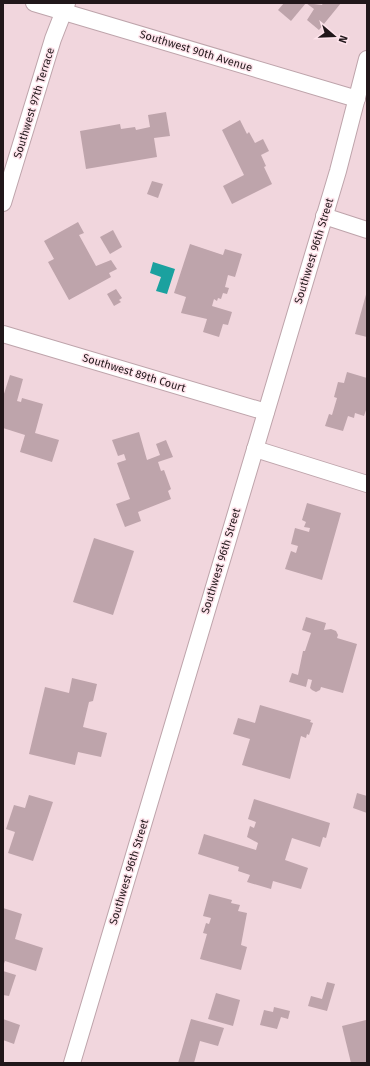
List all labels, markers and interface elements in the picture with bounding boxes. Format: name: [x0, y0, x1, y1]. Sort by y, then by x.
north arrow: [314, 16, 354, 56]
street label: Southwest 90th Avenue: [138, 28, 254, 74]
text: N: [336, 34, 350, 45]
street label: Southwest 97th Terrace: [11, 46, 57, 160]
street label: Southwest 96th Street: [292, 197, 336, 305]
street label: Southwest 89th Court: [81, 351, 187, 395]
street label: Southwest 96th Street: [199, 507, 243, 615]
street label: Southwest 96th Street: [107, 818, 151, 926]

